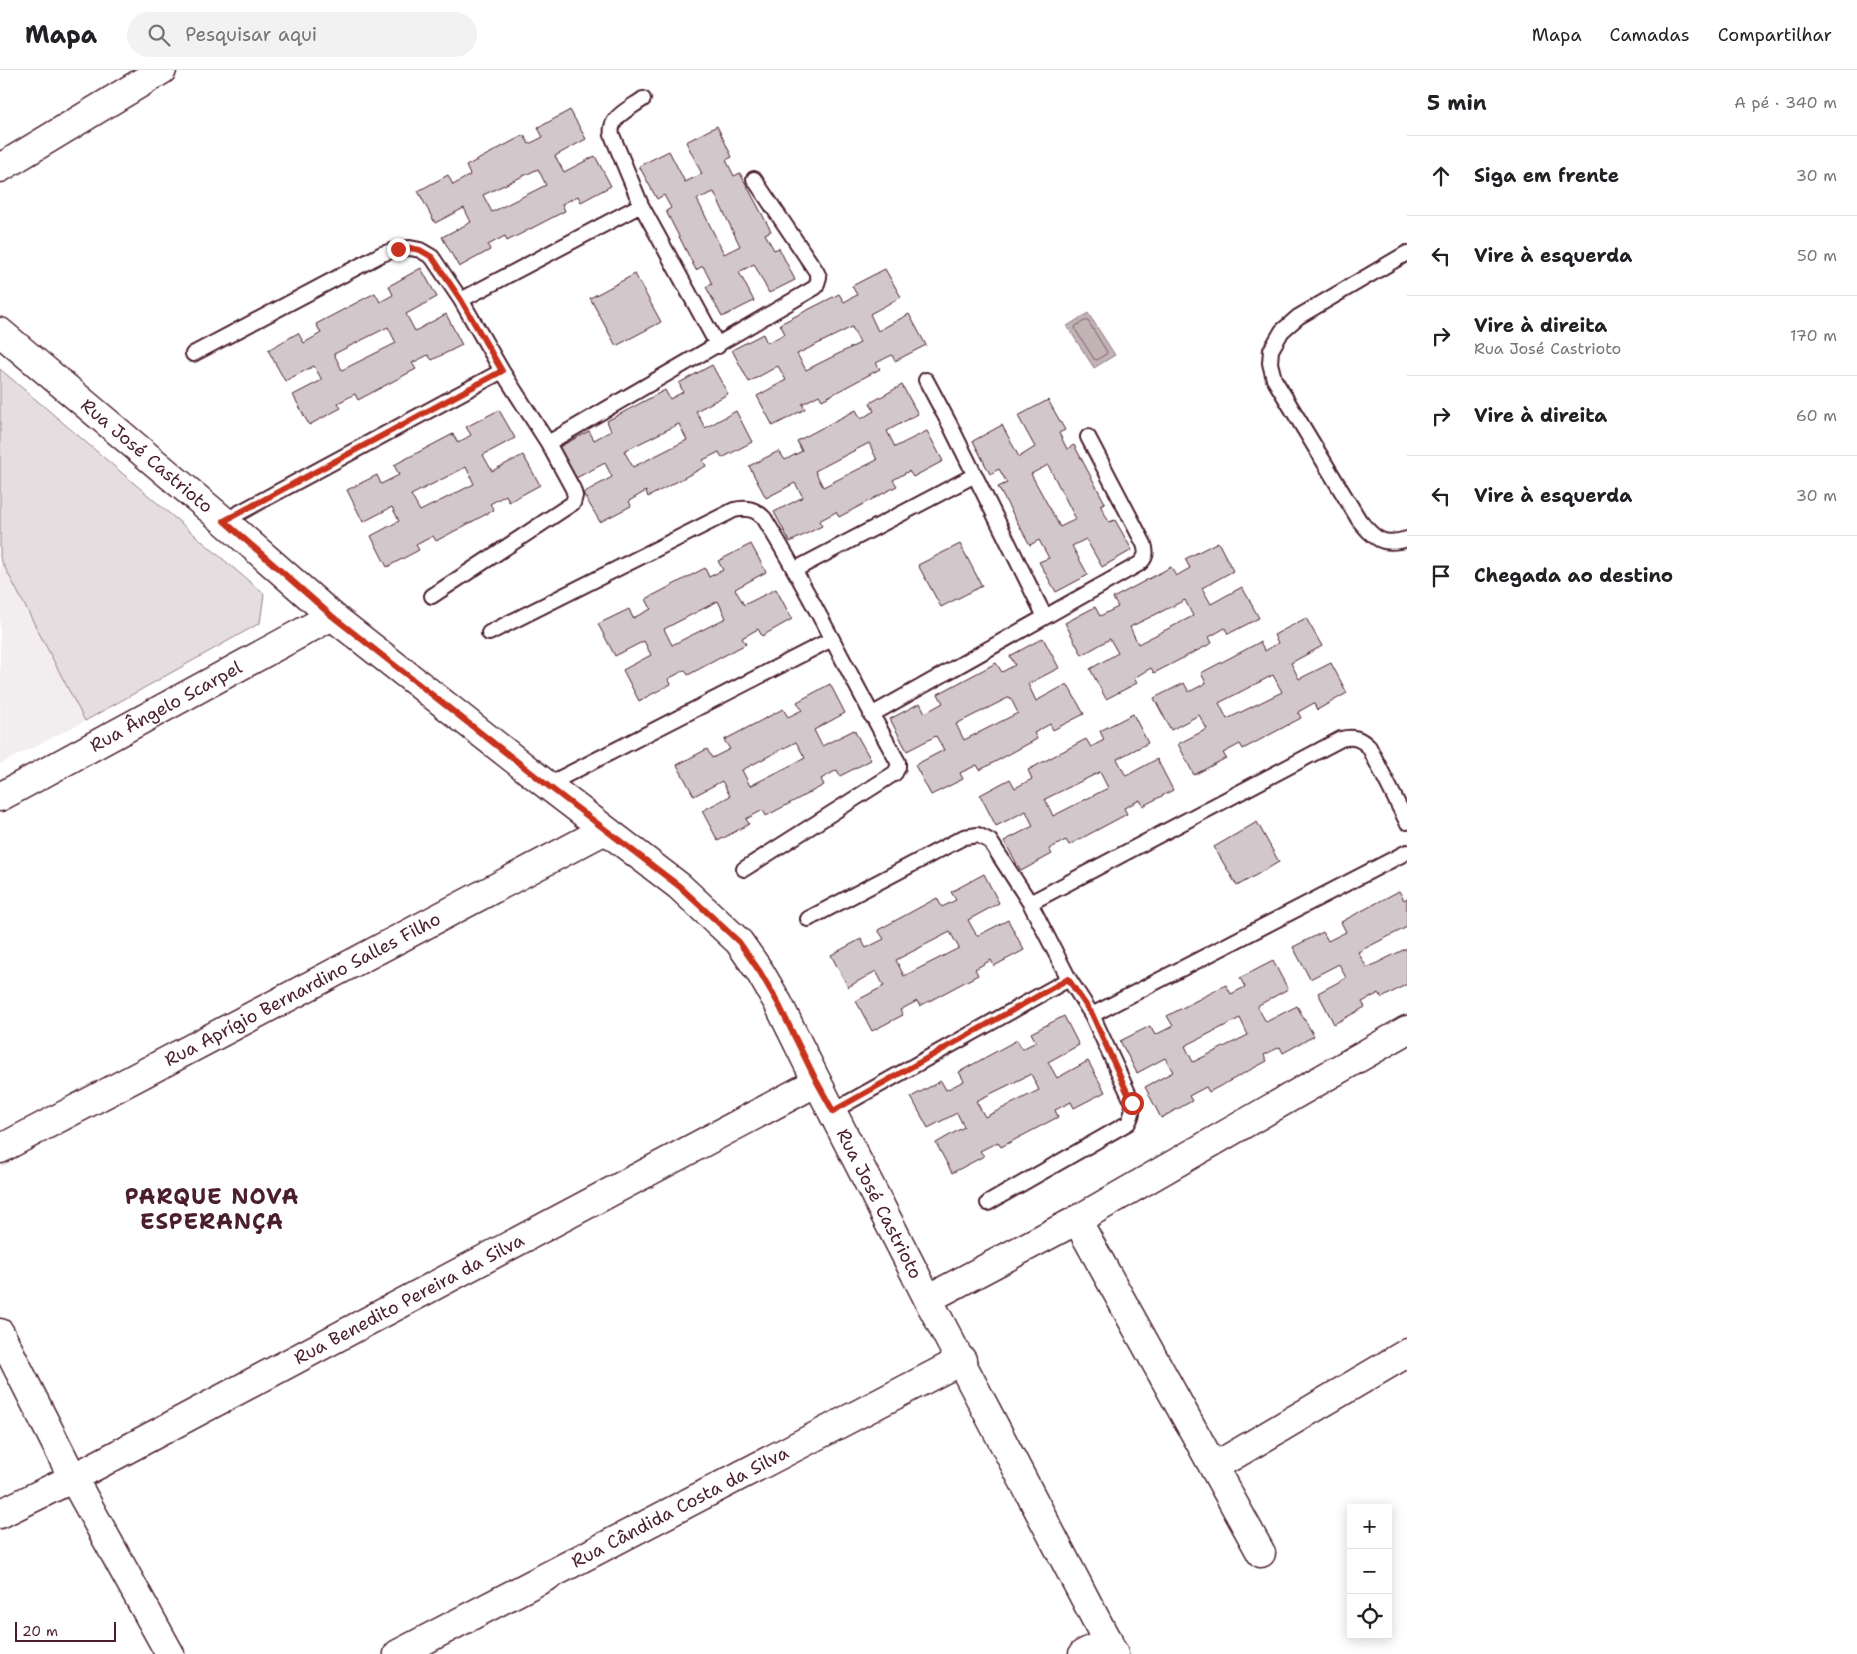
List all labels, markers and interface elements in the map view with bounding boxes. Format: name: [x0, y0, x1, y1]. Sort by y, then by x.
search box: [127, 12, 477, 57]
text: Mapa: [25, 19, 97, 51]
icon: search: [145, 21, 173, 49]
text: Pesquisar aqui: [185, 22, 317, 47]
text: Mapa: [1532, 23, 1582, 47]
text: Camadas: [1610, 23, 1690, 47]
text: Compartilhar: [1718, 23, 1832, 47]
text: 5 min: [1427, 89, 1487, 117]
text: A pé · 340 m: [1734, 92, 1837, 113]
icon: ahead: [1427, 162, 1455, 190]
text: Siga em frente: [1474, 163, 1619, 188]
text: 30 m: [1796, 165, 1837, 186]
route end: [387, 238, 410, 261]
icon: left: [1427, 242, 1455, 270]
text: Vire à esquerda: [1474, 243, 1632, 268]
text: 50 m: [1797, 245, 1837, 266]
text: Vire à direita: [1474, 313, 1607, 338]
icon: right: [1427, 322, 1455, 350]
text: 170 m: [1790, 325, 1837, 346]
text: Rua José Castrioto: [1474, 338, 1621, 359]
street label: Rua José Castrioto: [76, 393, 218, 518]
icon: right: [1427, 402, 1455, 430]
text: Vire à direita: [1474, 403, 1607, 428]
text: 60 m: [1796, 405, 1837, 426]
icon: left: [1427, 482, 1455, 510]
text: Vire à esquerda: [1474, 483, 1632, 508]
text: 30 m: [1796, 485, 1837, 506]
icon: arrive: [1427, 562, 1455, 590]
text: Chegada ao destino: [1474, 563, 1673, 588]
street label: Rua Ângelo Scarpel: [86, 655, 247, 758]
street label: Rua Aprígio Bernardino Salles Filho: [160, 907, 445, 1072]
route start: [1121, 1092, 1144, 1115]
street label: Rua José Castrioto: [831, 1124, 928, 1283]
district label: PARQUE NOVA ESPERANÇA: [125, 1182, 299, 1236]
street label: Rua Benedito Pereira da Silva: [290, 1228, 528, 1370]
street label: Rua Cândida Costa da Silva: [567, 1441, 793, 1573]
map controls: [1347, 1504, 1392, 1639]
button: +: [1347, 1504, 1392, 1549]
button: −: [1347, 1549, 1392, 1594]
button: locate: [1347, 1594, 1392, 1639]
scale bar: [15, 1619, 116, 1642]
text: 20 m: [22, 1622, 58, 1640]

